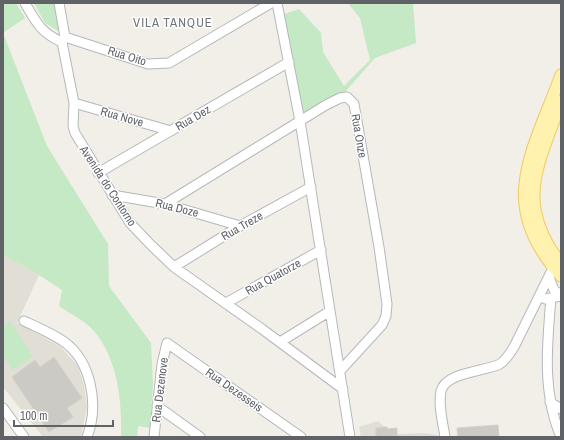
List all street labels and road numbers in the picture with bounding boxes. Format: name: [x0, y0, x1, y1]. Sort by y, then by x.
street label: Rua Oito: [106, 43, 148, 69]
street label: Rua Dez: [172, 101, 214, 134]
street label: Rua Nove: [99, 103, 145, 131]
street label: Rua Onze: [347, 113, 371, 159]
street label: Avenida do Contorno: [75, 142, 140, 229]
street label: Rua Doze: [154, 195, 200, 221]
street label: Rua Treze: [218, 208, 266, 244]
street label: Rua Quatorze: [242, 255, 304, 299]
street label: Rua Dezenove: [148, 357, 172, 423]
street label: Rua Dezesseis: [202, 364, 266, 416]

